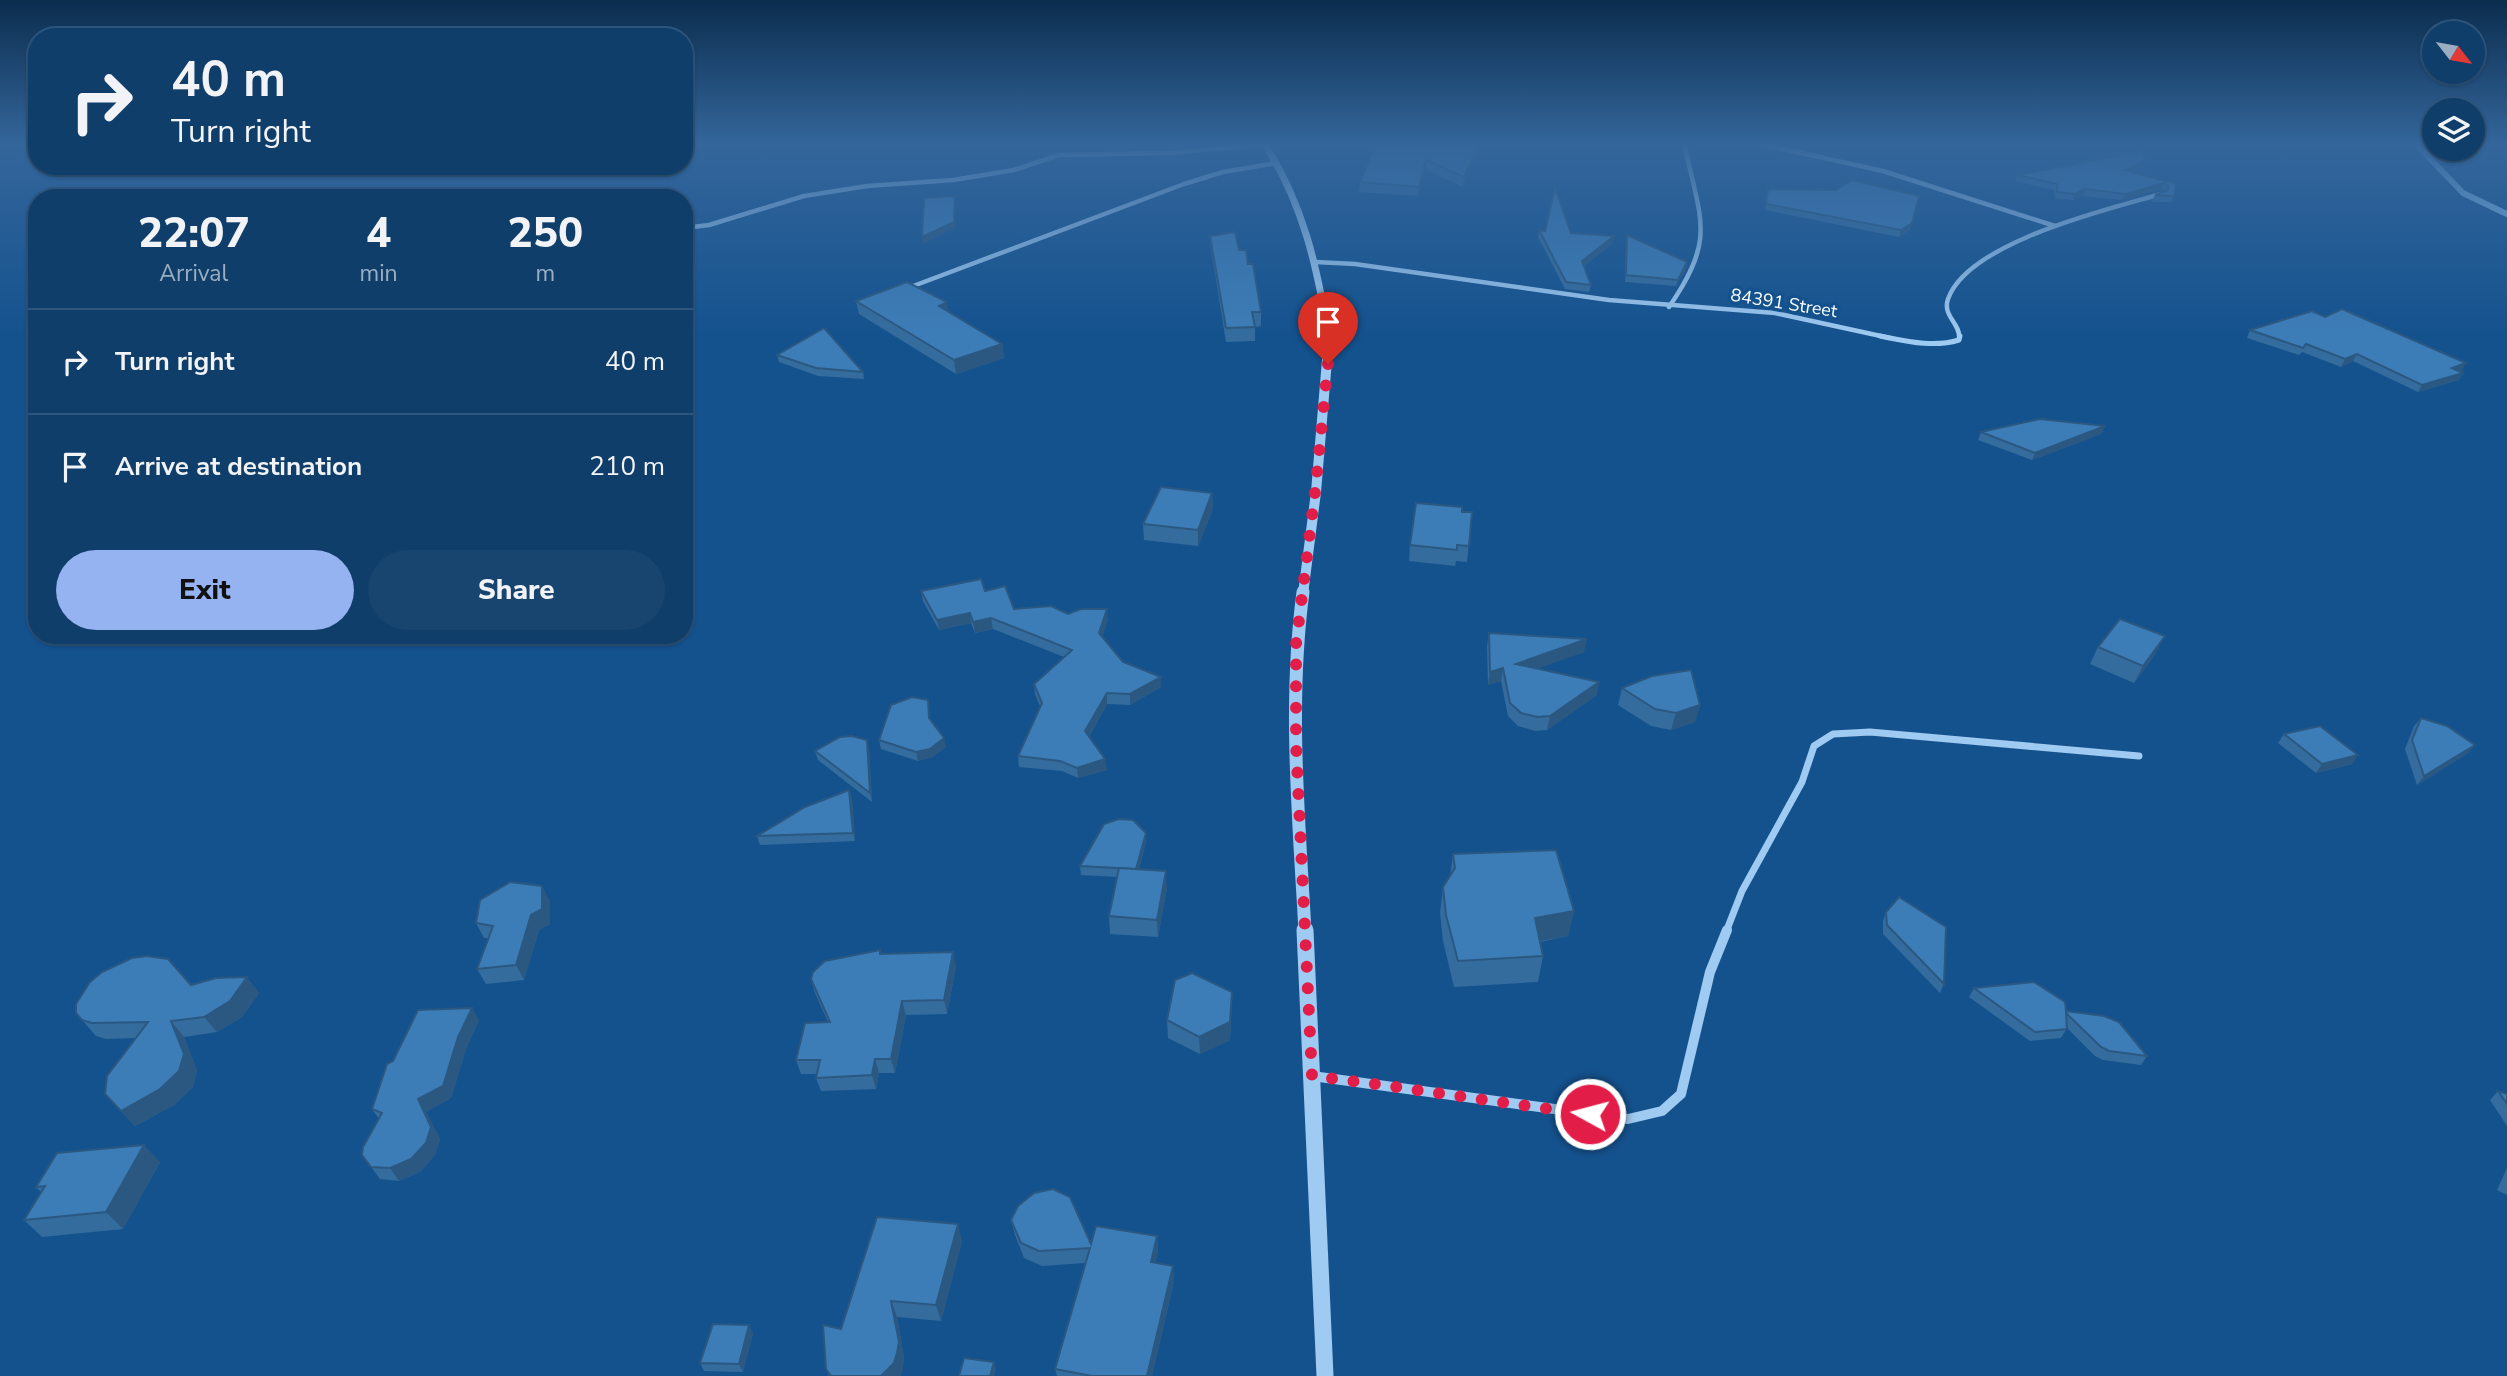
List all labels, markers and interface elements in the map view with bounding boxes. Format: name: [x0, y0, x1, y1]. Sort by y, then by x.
north arrow: [2422, 21, 2485, 84]
map controls: [2422, 21, 2485, 161]
text: 40 m: [171, 46, 286, 113]
icon: right: [56, 56, 147, 147]
button: layers: [2422, 98, 2485, 161]
text: Turn right: [171, 110, 311, 153]
text: 22:07: [138, 205, 250, 262]
text: 4: [366, 205, 391, 262]
text: 250: [508, 205, 583, 262]
text: Arrival: [159, 258, 228, 289]
text: min: [360, 258, 398, 289]
text: m: [535, 258, 555, 289]
street label: 84391 Street: [1729, 283, 1840, 323]
pin: [1298, 292, 1358, 364]
icon: arrive: [1309, 303, 1347, 341]
icon: right: [56, 343, 94, 381]
text: Turn right: [115, 344, 234, 379]
text: 40 m: [605, 344, 665, 379]
icon: arrive: [56, 448, 94, 486]
text: Arrive at destination: [115, 449, 362, 484]
text: 210 m: [589, 449, 665, 484]
button: Exit: [56, 550, 354, 630]
button: Share: [368, 550, 665, 630]
position arrow: [1553, 1077, 1627, 1151]

